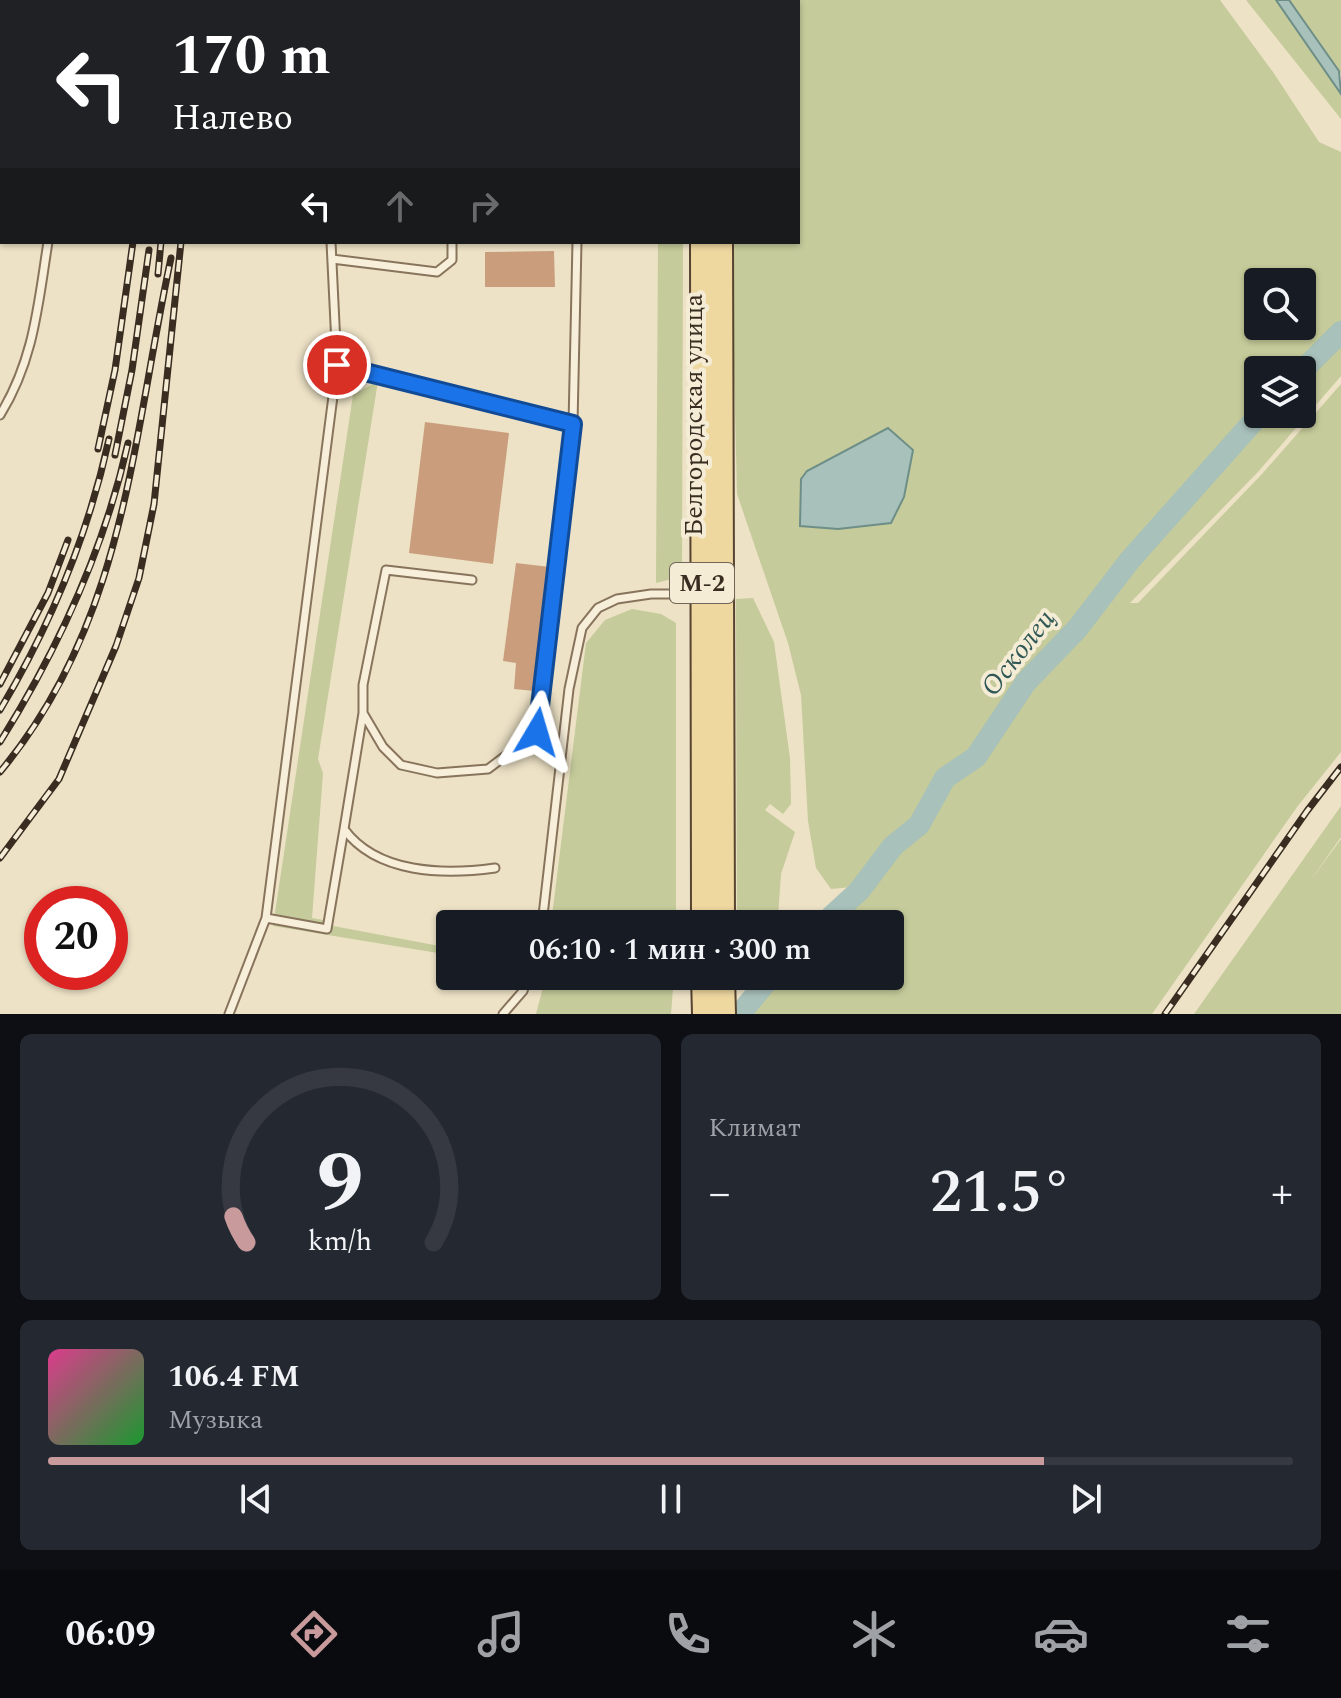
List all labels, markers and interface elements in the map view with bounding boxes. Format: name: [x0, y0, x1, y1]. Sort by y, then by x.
text: 170 m: [172, 14, 331, 99]
icon: left: [40, 32, 144, 136]
text: Налево: [172, 91, 293, 146]
icon: left: [294, 184, 338, 228]
icon: ahead: [378, 184, 422, 228]
icon: right: [462, 184, 506, 228]
map controls: [1244, 268, 1316, 428]
button: search: [1244, 268, 1316, 340]
street label: Белгородская улица: [674, 294, 714, 536]
pin: [303, 331, 371, 399]
icon: arrive: [315, 343, 359, 387]
button: layers: [1244, 356, 1316, 428]
road number: М-2: [670, 563, 734, 603]
water label: Осколец: [970, 600, 1066, 706]
position arrow: [495, 690, 579, 774]
speed limit sign: 20: [24, 886, 128, 990]
text: 06:10 · 1 мин · 300 m: [529, 927, 811, 973]
text: Климат: [709, 1108, 801, 1148]
text: 9: [317, 1121, 364, 1248]
text: 21.5°: [930, 1147, 1072, 1239]
text: −: [709, 1160, 731, 1227]
text: +: [1271, 1160, 1293, 1227]
text: km/h: [308, 1220, 372, 1263]
text: 106.4 FM: [168, 1354, 300, 1400]
text: Музыка: [168, 1400, 263, 1440]
icon: previous: [234, 1477, 278, 1521]
icon: pause: [649, 1477, 693, 1521]
icon: next: [1064, 1477, 1108, 1521]
icon: directions: [286, 1606, 342, 1662]
icon: music: [473, 1606, 529, 1662]
icon: phone: [660, 1606, 716, 1662]
icon: climate: [846, 1606, 902, 1662]
icon: car: [1033, 1606, 1089, 1662]
icon: filters: [1220, 1606, 1276, 1662]
text: 06:09: [65, 1607, 156, 1662]

